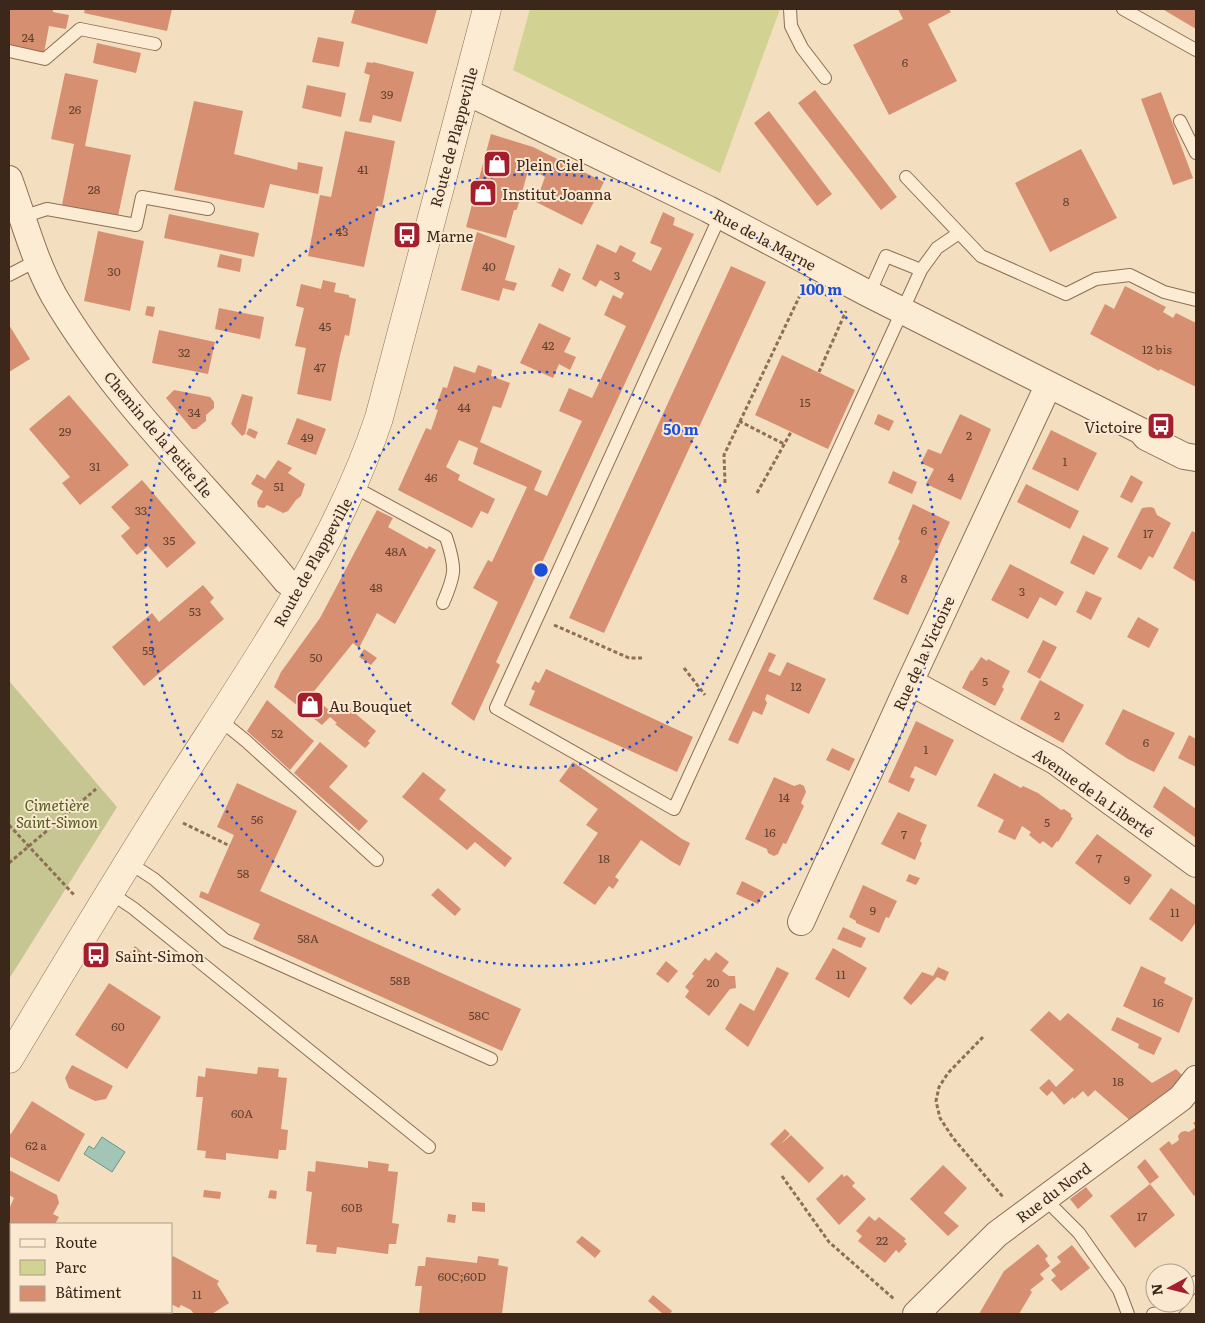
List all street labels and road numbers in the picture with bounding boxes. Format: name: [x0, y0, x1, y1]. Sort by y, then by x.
street label: Route de Plappeville: [423, 64, 483, 210]
street label: Rue de la Marne: [709, 202, 821, 276]
street label: Chemin de la Petite Île: [99, 366, 219, 502]
street label: Route de Plappeville: [267, 493, 357, 631]
street label: Rue de la Victoire: [886, 592, 960, 714]
street label: Avenue de la Liberté: [1029, 741, 1160, 843]
street label: Rue du Nord: [1011, 1156, 1095, 1228]

